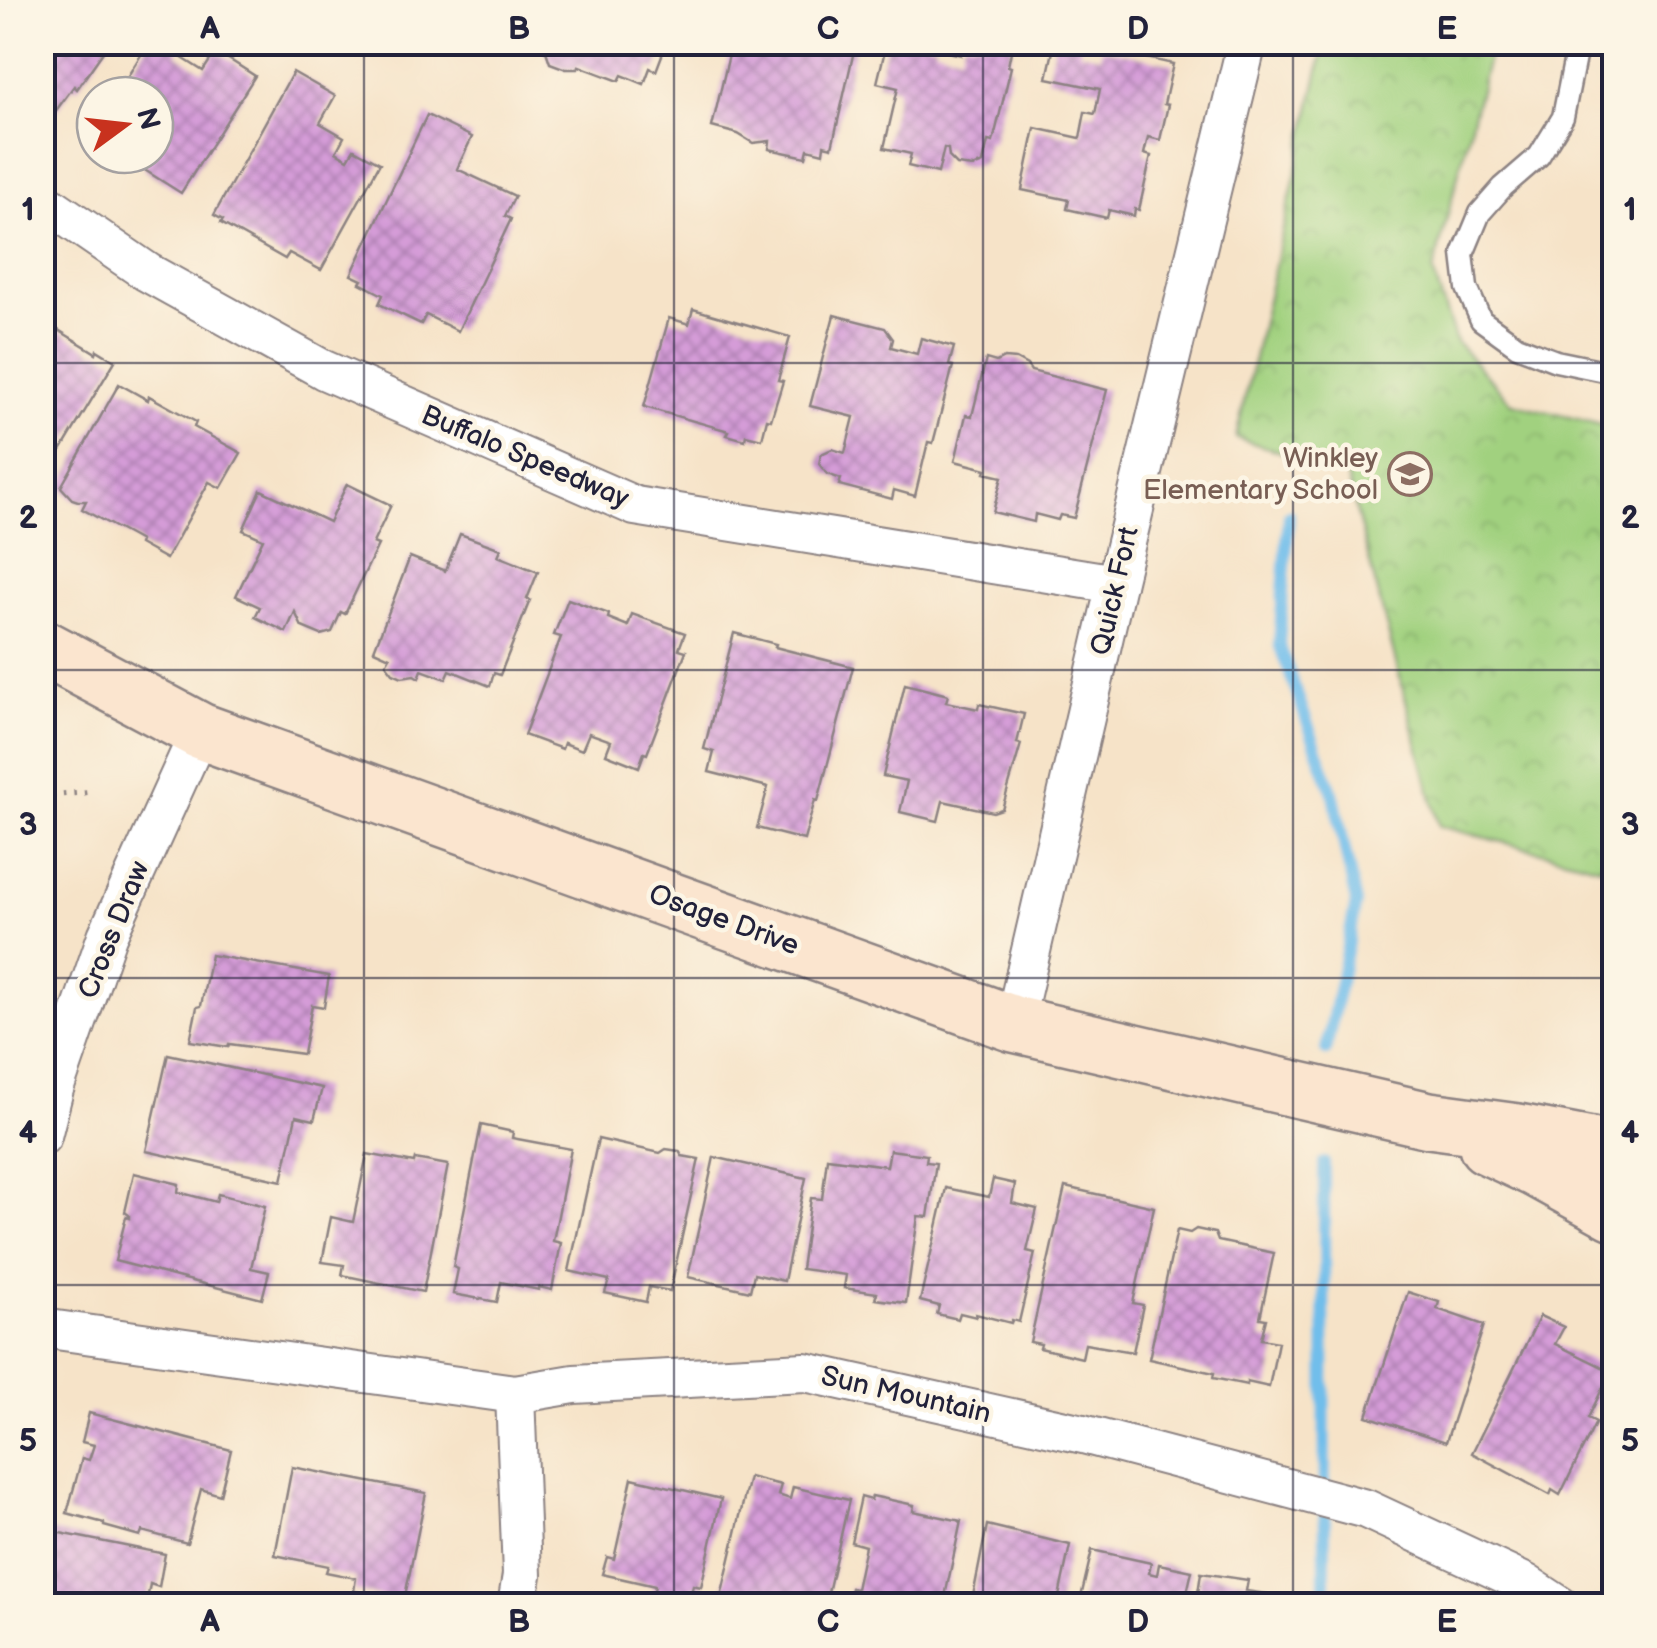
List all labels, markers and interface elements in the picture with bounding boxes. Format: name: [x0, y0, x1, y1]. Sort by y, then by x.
text: A: [199, 10, 220, 49]
text: B: [508, 10, 530, 49]
text: C: [817, 10, 839, 49]
text: D: [1127, 10, 1149, 49]
text: E: [1437, 10, 1457, 49]
north arrow: [75, 75, 175, 175]
text: N: [129, 104, 166, 133]
text: 1: [21, 191, 35, 230]
text: 1: [1623, 191, 1637, 230]
street label: Buffalo Speedway: [416, 398, 634, 516]
place label: Winkley Elementary School: [1143, 442, 1378, 507]
school or university icon: Winkley Elementary School: [1387, 451, 1433, 497]
text: 2: [18, 499, 38, 538]
text: 2: [1620, 499, 1640, 538]
street label: Quick Fort: [1084, 523, 1146, 658]
text: 3: [19, 806, 37, 845]
text: 3: [1621, 806, 1639, 845]
street label: Cross Draw: [71, 856, 157, 1004]
street label: Osage Drive: [644, 878, 804, 962]
text: 4: [19, 1114, 38, 1153]
text: 4: [1621, 1114, 1640, 1153]
street label: Sun Mountain: [818, 1359, 994, 1431]
text: 5: [19, 1422, 37, 1461]
text: 5: [1621, 1422, 1639, 1461]
text: A: [199, 1603, 220, 1642]
text: B: [508, 1603, 530, 1642]
text: C: [817, 1603, 839, 1642]
text: D: [1127, 1603, 1149, 1642]
text: E: [1437, 1603, 1457, 1642]

